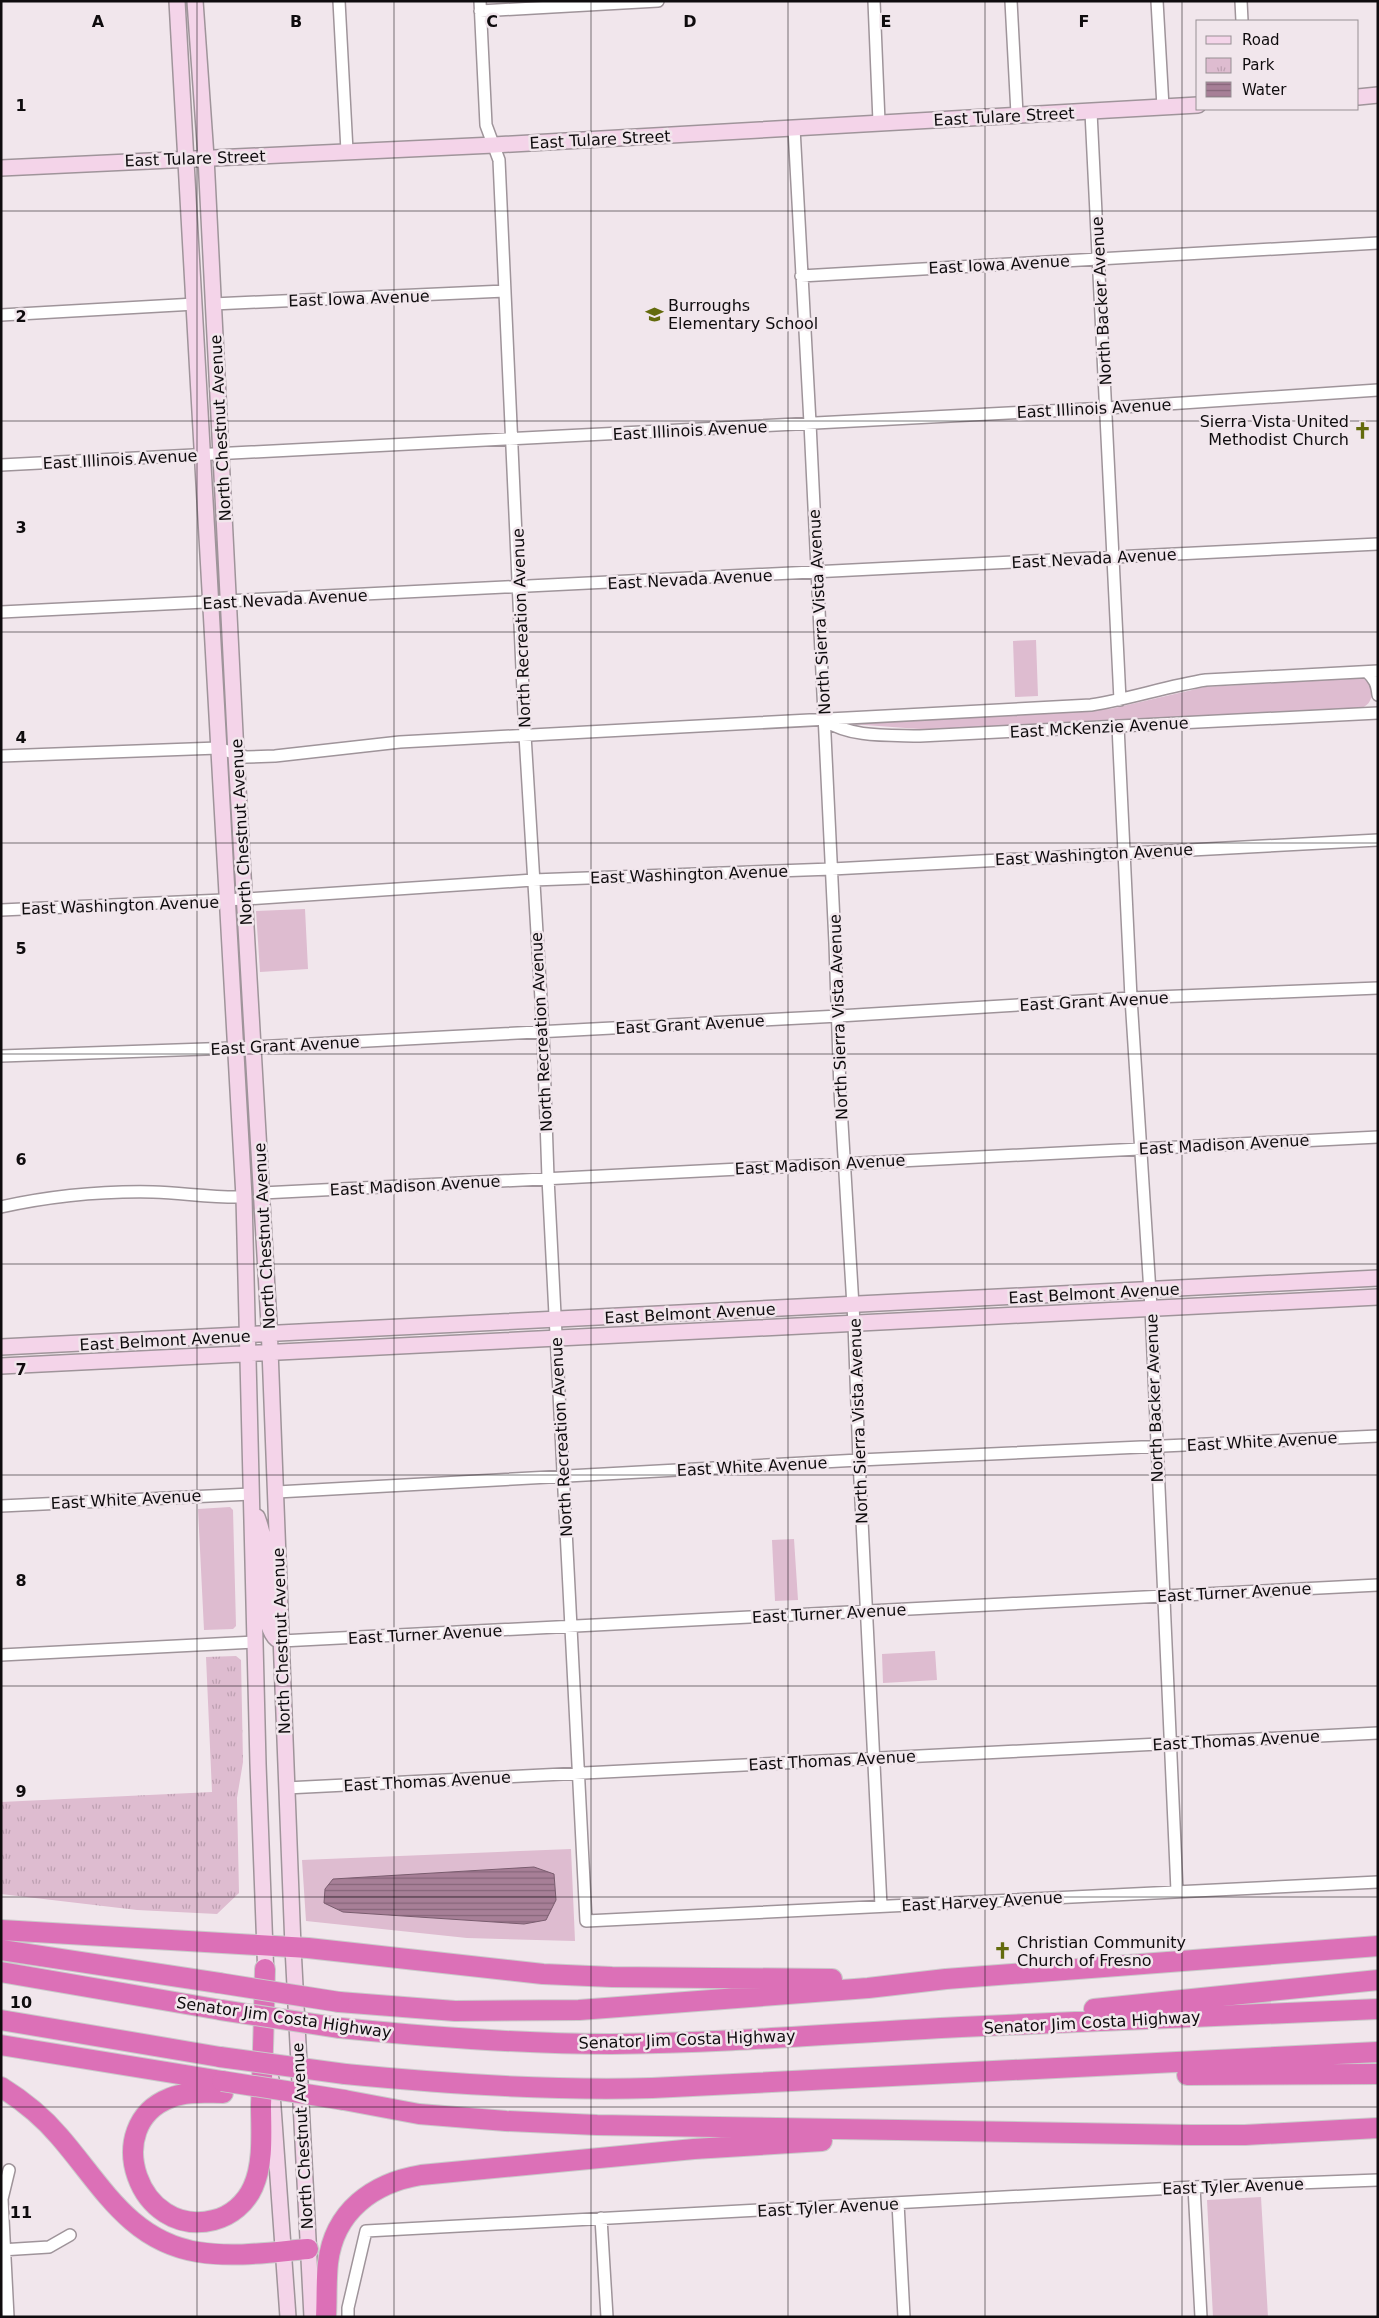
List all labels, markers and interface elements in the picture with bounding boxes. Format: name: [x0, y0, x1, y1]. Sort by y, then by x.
text: A: [92, 12, 105, 31]
text: B: [290, 12, 302, 31]
text: C: [486, 12, 498, 31]
text: D: [683, 12, 697, 31]
text: E: [881, 12, 891, 31]
text: F: [1079, 12, 1089, 31]
legend: [1196, 20, 1359, 110]
text: Road: [1242, 31, 1280, 49]
text: Park: [1242, 56, 1275, 74]
text: Water: [1242, 81, 1287, 99]
text: 1: [15, 96, 27, 115]
street label: East Tulare Street: [933, 103, 1075, 130]
street label: East Tulare Street: [529, 126, 671, 153]
street label: East Tulare Street: [124, 147, 266, 170]
street label: North Backer Avenue: [1088, 216, 1115, 386]
street label: East Iowa Avenue: [928, 251, 1070, 278]
street label: East Iowa Avenue: [288, 287, 430, 310]
place label: Burroughs Elementary School: [668, 296, 818, 333]
school or university icon: Burroughs Elementary School: [644, 304, 664, 324]
text: 2: [15, 307, 27, 326]
street label: North Chestnut Avenue: [206, 334, 235, 522]
street label: East Illinois Avenue: [1016, 395, 1172, 422]
place label: Sierra Vista United Methodist Church: [1200, 412, 1349, 449]
street label: East Illinois Avenue: [612, 417, 768, 444]
church icon: Sierra Vista United Methodist Church: [1353, 420, 1373, 440]
street label: East Illinois Avenue: [42, 446, 198, 473]
street label: North Sierra Vista Avenue: [805, 509, 834, 715]
text: 3: [15, 518, 27, 537]
street label: North Recreation Avenue: [509, 528, 534, 728]
street label: East Nevada Avenue: [1011, 545, 1177, 572]
street label: East Nevada Avenue: [607, 566, 773, 593]
street label: East Nevada Avenue: [202, 586, 368, 613]
street label: East McKenzie Avenue: [1009, 713, 1189, 742]
text: 4: [15, 728, 27, 747]
street label: North Chestnut Avenue: [227, 738, 256, 926]
street label: East Washington Avenue: [995, 840, 1193, 869]
street label: East Washington Avenue: [590, 862, 788, 887]
street label: East Washington Avenue: [21, 893, 219, 918]
street label: North Sierra Vista Avenue: [825, 914, 852, 1120]
street label: North Recreation Avenue: [527, 932, 556, 1132]
text: 5: [15, 939, 27, 958]
street label: East Grant Avenue: [1019, 988, 1169, 1015]
street label: East Grant Avenue: [615, 1011, 765, 1038]
street label: East Grant Avenue: [210, 1032, 360, 1059]
street label: East Madison Avenue: [1138, 1131, 1310, 1158]
street label: North Chestnut Avenue: [250, 1142, 279, 1330]
text: 6: [15, 1150, 27, 1169]
street label: East Madison Avenue: [734, 1151, 906, 1178]
street label: East Madison Avenue: [329, 1172, 501, 1199]
street label: East Belmont Avenue: [1008, 1280, 1180, 1307]
street label: East Belmont Avenue: [604, 1300, 776, 1327]
street label: North Backer Avenue: [1142, 1313, 1167, 1483]
street label: North Sierra Vista Avenue: [845, 1318, 872, 1524]
street label: East Belmont Avenue: [79, 1327, 251, 1354]
street label: North Recreation Avenue: [547, 1337, 576, 1537]
text: 7: [15, 1360, 27, 1379]
street label: East White Avenue: [1186, 1428, 1338, 1455]
street label: East White Avenue: [676, 1453, 828, 1480]
street label: East White Avenue: [50, 1486, 202, 1513]
street label: North Chestnut Avenue: [269, 1547, 294, 1735]
text: 8: [15, 1571, 27, 1590]
street label: East Turner Avenue: [1156, 1579, 1312, 1606]
street label: East Turner Avenue: [751, 1600, 907, 1627]
street label: East Turner Avenue: [347, 1621, 503, 1648]
street label: East Thomas Avenue: [1152, 1727, 1320, 1754]
street label: East Thomas Avenue: [748, 1747, 916, 1774]
street label: East Thomas Avenue: [343, 1768, 511, 1795]
text: 9: [15, 1782, 27, 1801]
street label: East Harvey Avenue: [901, 1888, 1063, 1915]
place label: Christian Community Church of Fresno: [1017, 1933, 1186, 1970]
church icon: Christian Community Church of Fresno: [993, 1941, 1013, 1961]
text: 10: [10, 1993, 32, 2012]
street label: Senator Jim Costa Highway: [175, 1993, 393, 2042]
street label: Senator Jim Costa Highway: [983, 2007, 1201, 2038]
street label: Senator Jim Costa Highway: [578, 2026, 796, 2053]
street label: North Chestnut Avenue: [288, 2042, 317, 2230]
street label: East Tyler Avenue: [1162, 2175, 1304, 2198]
street label: East Tyler Avenue: [757, 2194, 899, 2221]
text: 11: [10, 2203, 32, 2222]

